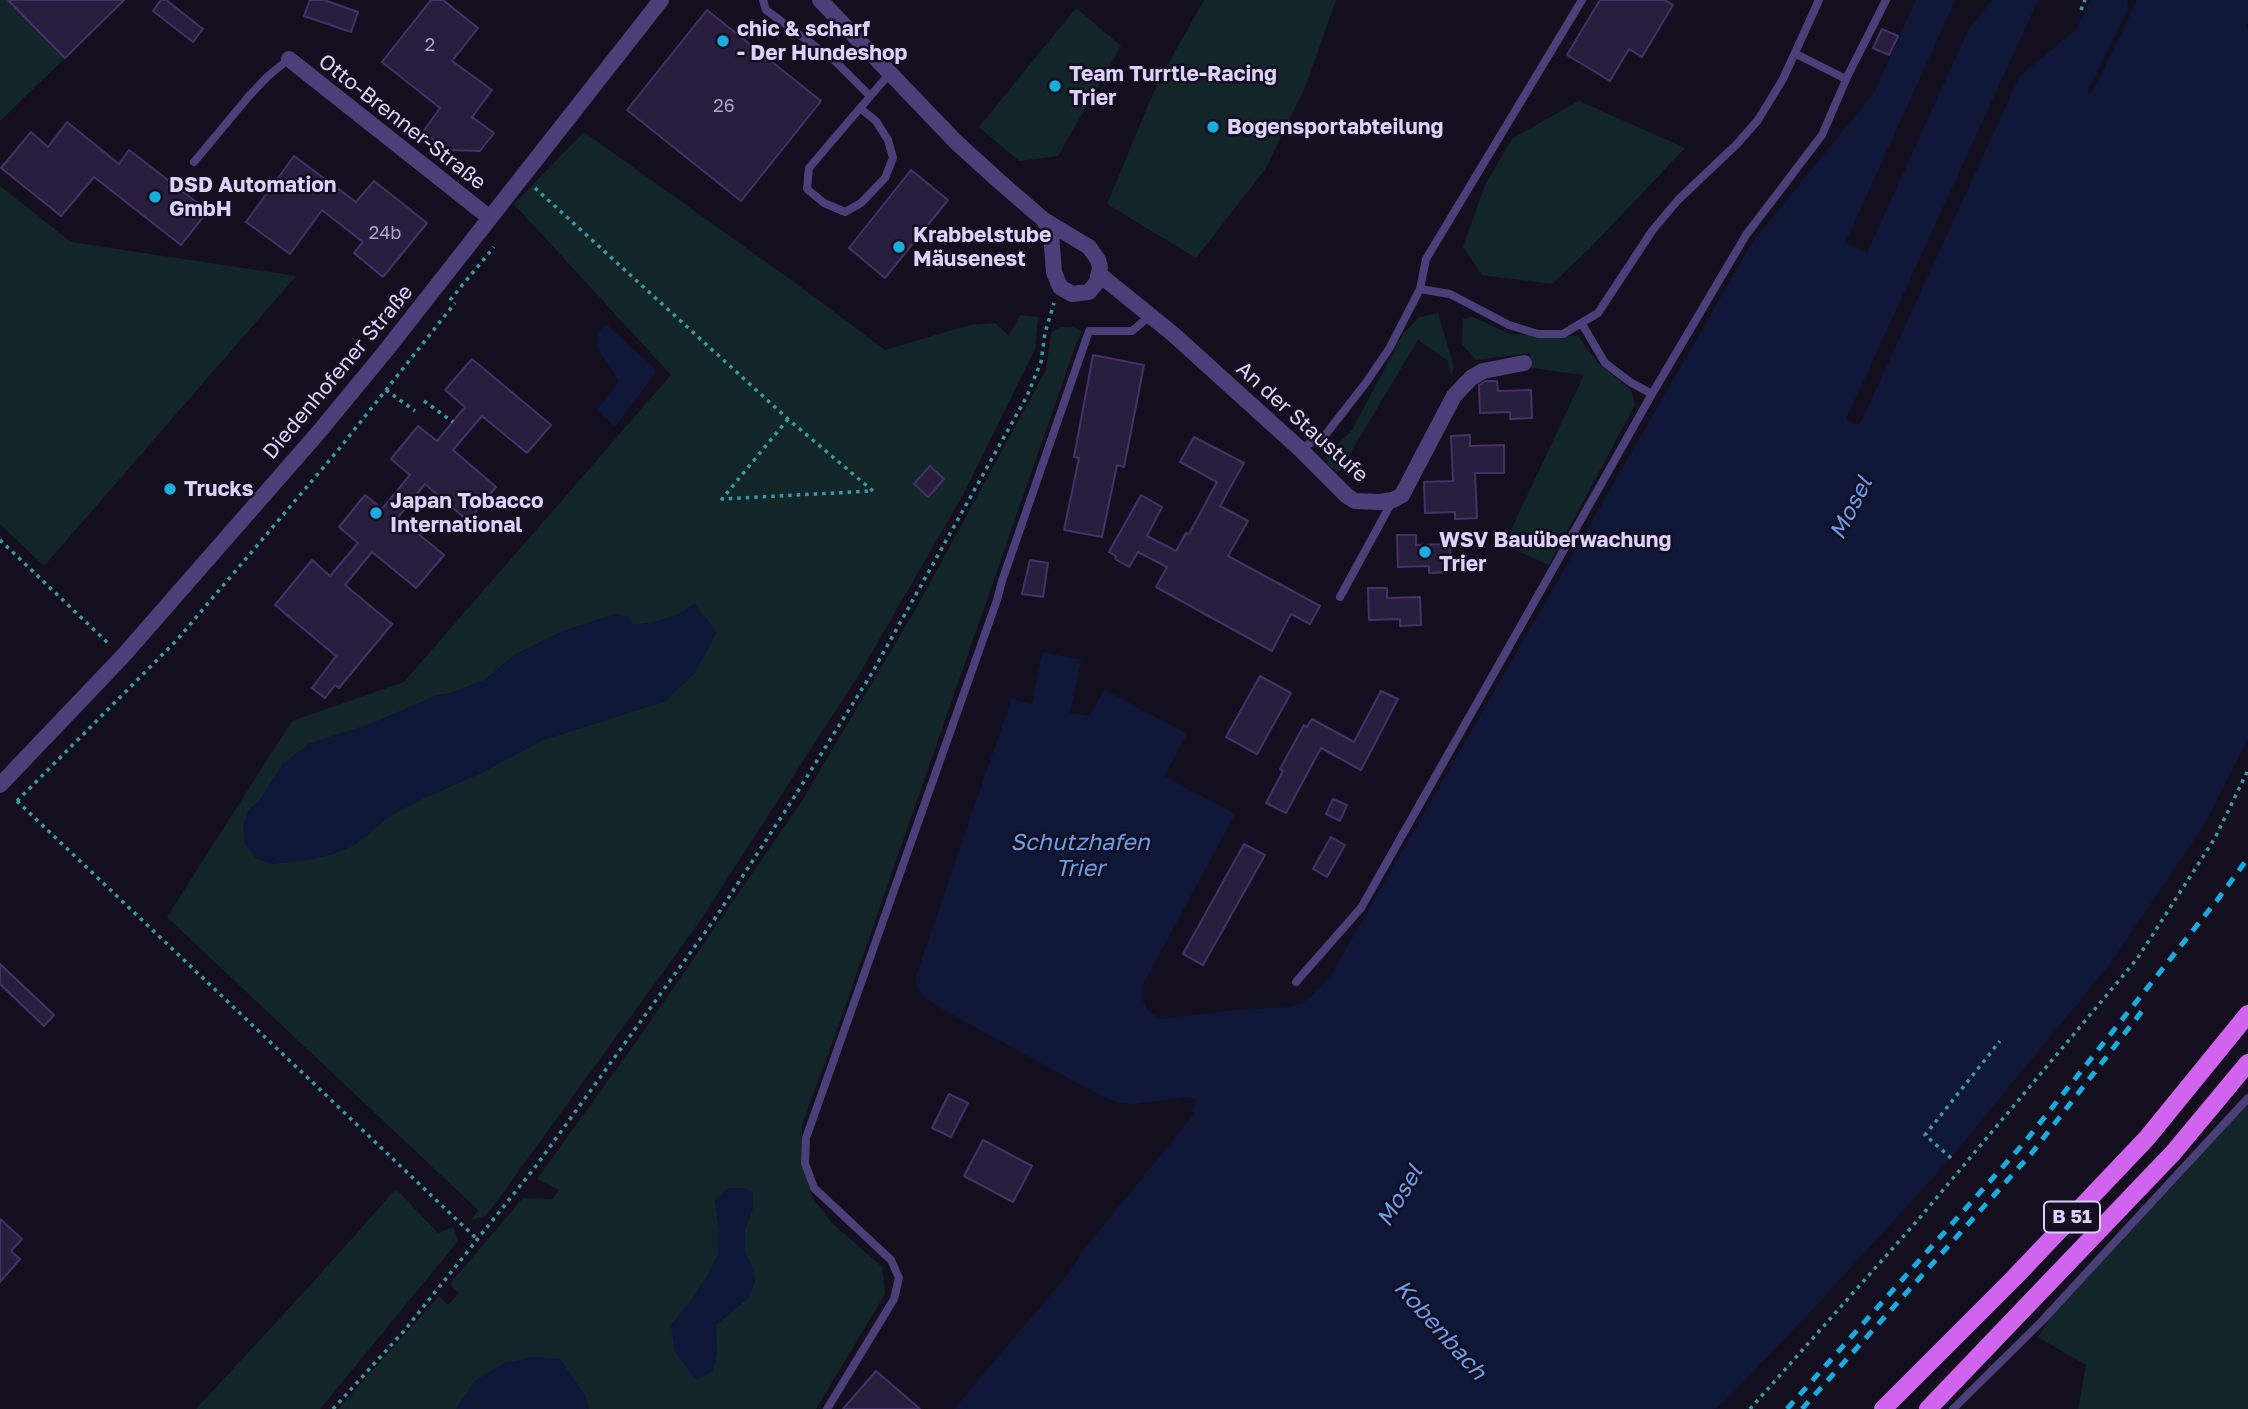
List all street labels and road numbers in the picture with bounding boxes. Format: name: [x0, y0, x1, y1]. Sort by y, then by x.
street label: Otto-Brenner-Straße: [313, 49, 491, 195]
street label: Diedenhofener Straße: [258, 280, 418, 464]
street label: An der Staustufe: [1231, 356, 1373, 488]
road number: B 51: [2044, 1202, 2100, 1232]

